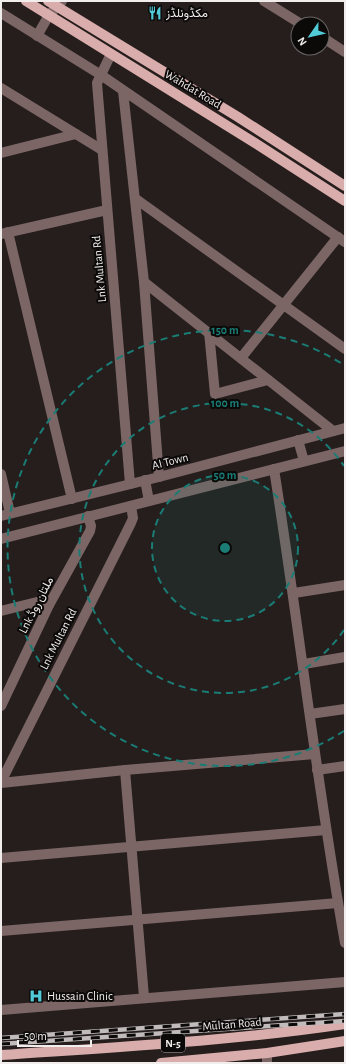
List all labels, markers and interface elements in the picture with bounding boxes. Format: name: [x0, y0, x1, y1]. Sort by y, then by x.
restaurant icon: مکڈونلڈز: [147, 5, 163, 21]
place label: مکڈونلڈز: [165, 7, 208, 21]
north arrow: [290, 16, 330, 56]
text: N: [295, 35, 309, 48]
street label: Wahdat Road: [163, 68, 223, 110]
street label: Lnk Multan Rd: [90, 235, 108, 303]
text: 150 m: [211, 324, 239, 336]
text: 100 m: [211, 397, 239, 409]
street label: AI Town: [150, 451, 190, 471]
text: 50 m: [214, 469, 237, 481]
centre of rings: [218, 541, 232, 555]
street label: Lnk ملتان روڈ: [17, 575, 57, 636]
street label: Lnk Multan Rd: [37, 607, 79, 671]
hospital icon: Hussain Clinic: [28, 988, 44, 1004]
place label: Hussain Clinic: [47, 990, 113, 1002]
street label: Multan Road: [202, 1015, 262, 1033]
scale bar: [18, 1022, 91, 1048]
text: 50 m: [24, 1030, 47, 1042]
road number: N-5: [161, 1034, 185, 1052]

